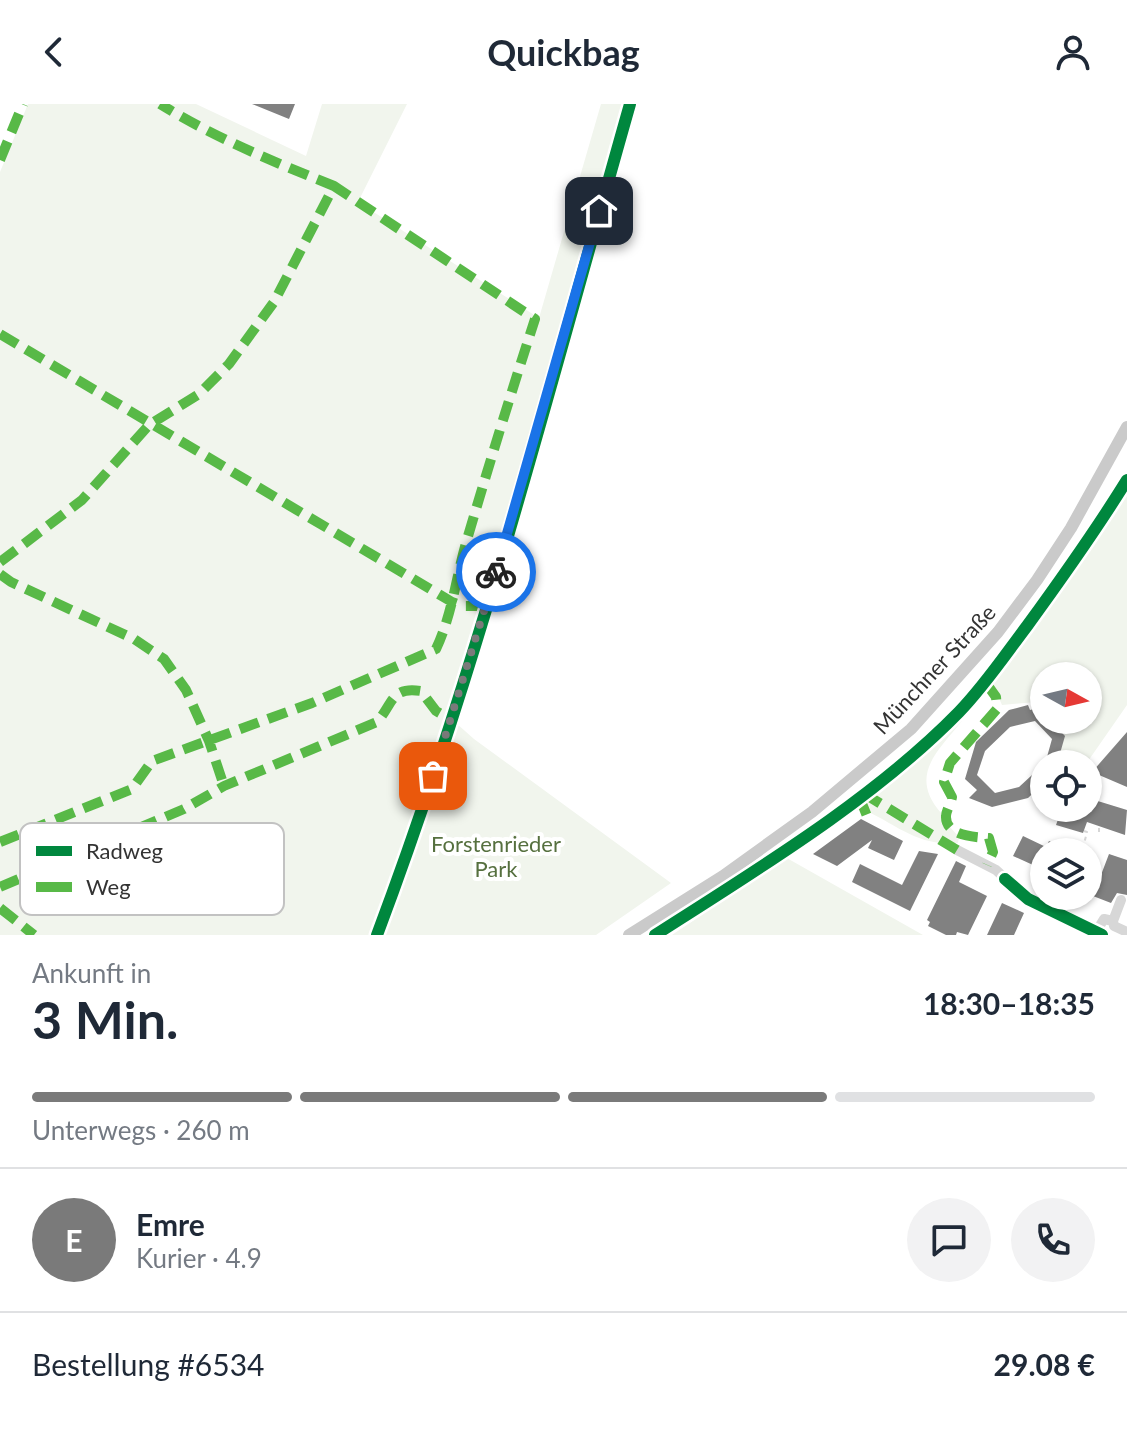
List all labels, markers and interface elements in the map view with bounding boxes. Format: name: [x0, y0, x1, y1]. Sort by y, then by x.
icon: back: [32, 30, 76, 74]
text: Quickbag: [487, 30, 640, 74]
icon: person: [1051, 30, 1095, 74]
pin: [565, 177, 633, 245]
icon: home: [577, 189, 621, 233]
courier: [456, 532, 536, 612]
icon: bike: [474, 550, 518, 594]
street label: Münchner Straße: [867, 599, 1001, 739]
north arrow: [1030, 662, 1102, 734]
map controls: [1030, 662, 1102, 910]
pin: [399, 742, 467, 810]
button: locate: [1030, 750, 1102, 822]
icon: bag: [411, 754, 455, 798]
legend: [20, 823, 284, 915]
park label: Forstenrieder Park: [431, 830, 561, 882]
text: Radweg: [86, 837, 163, 864]
button: layers: [1030, 838, 1102, 910]
text: Weg: [86, 873, 131, 900]
text: Ankunft in: [32, 957, 151, 989]
text: 18:30–18:35: [923, 985, 1095, 1021]
text: 3 Min.: [32, 988, 178, 1050]
text: Unterwegs · 260 m: [32, 1114, 250, 1146]
button: chat: [907, 1198, 991, 1282]
button: phone: [1011, 1198, 1095, 1282]
text: Emre: [136, 1206, 205, 1242]
text: E: [65, 1222, 83, 1258]
text: Kurier · 4.9: [136, 1242, 262, 1274]
text: Bestellung #6534: [32, 1346, 264, 1382]
text: 29.08 €: [994, 1346, 1095, 1382]

